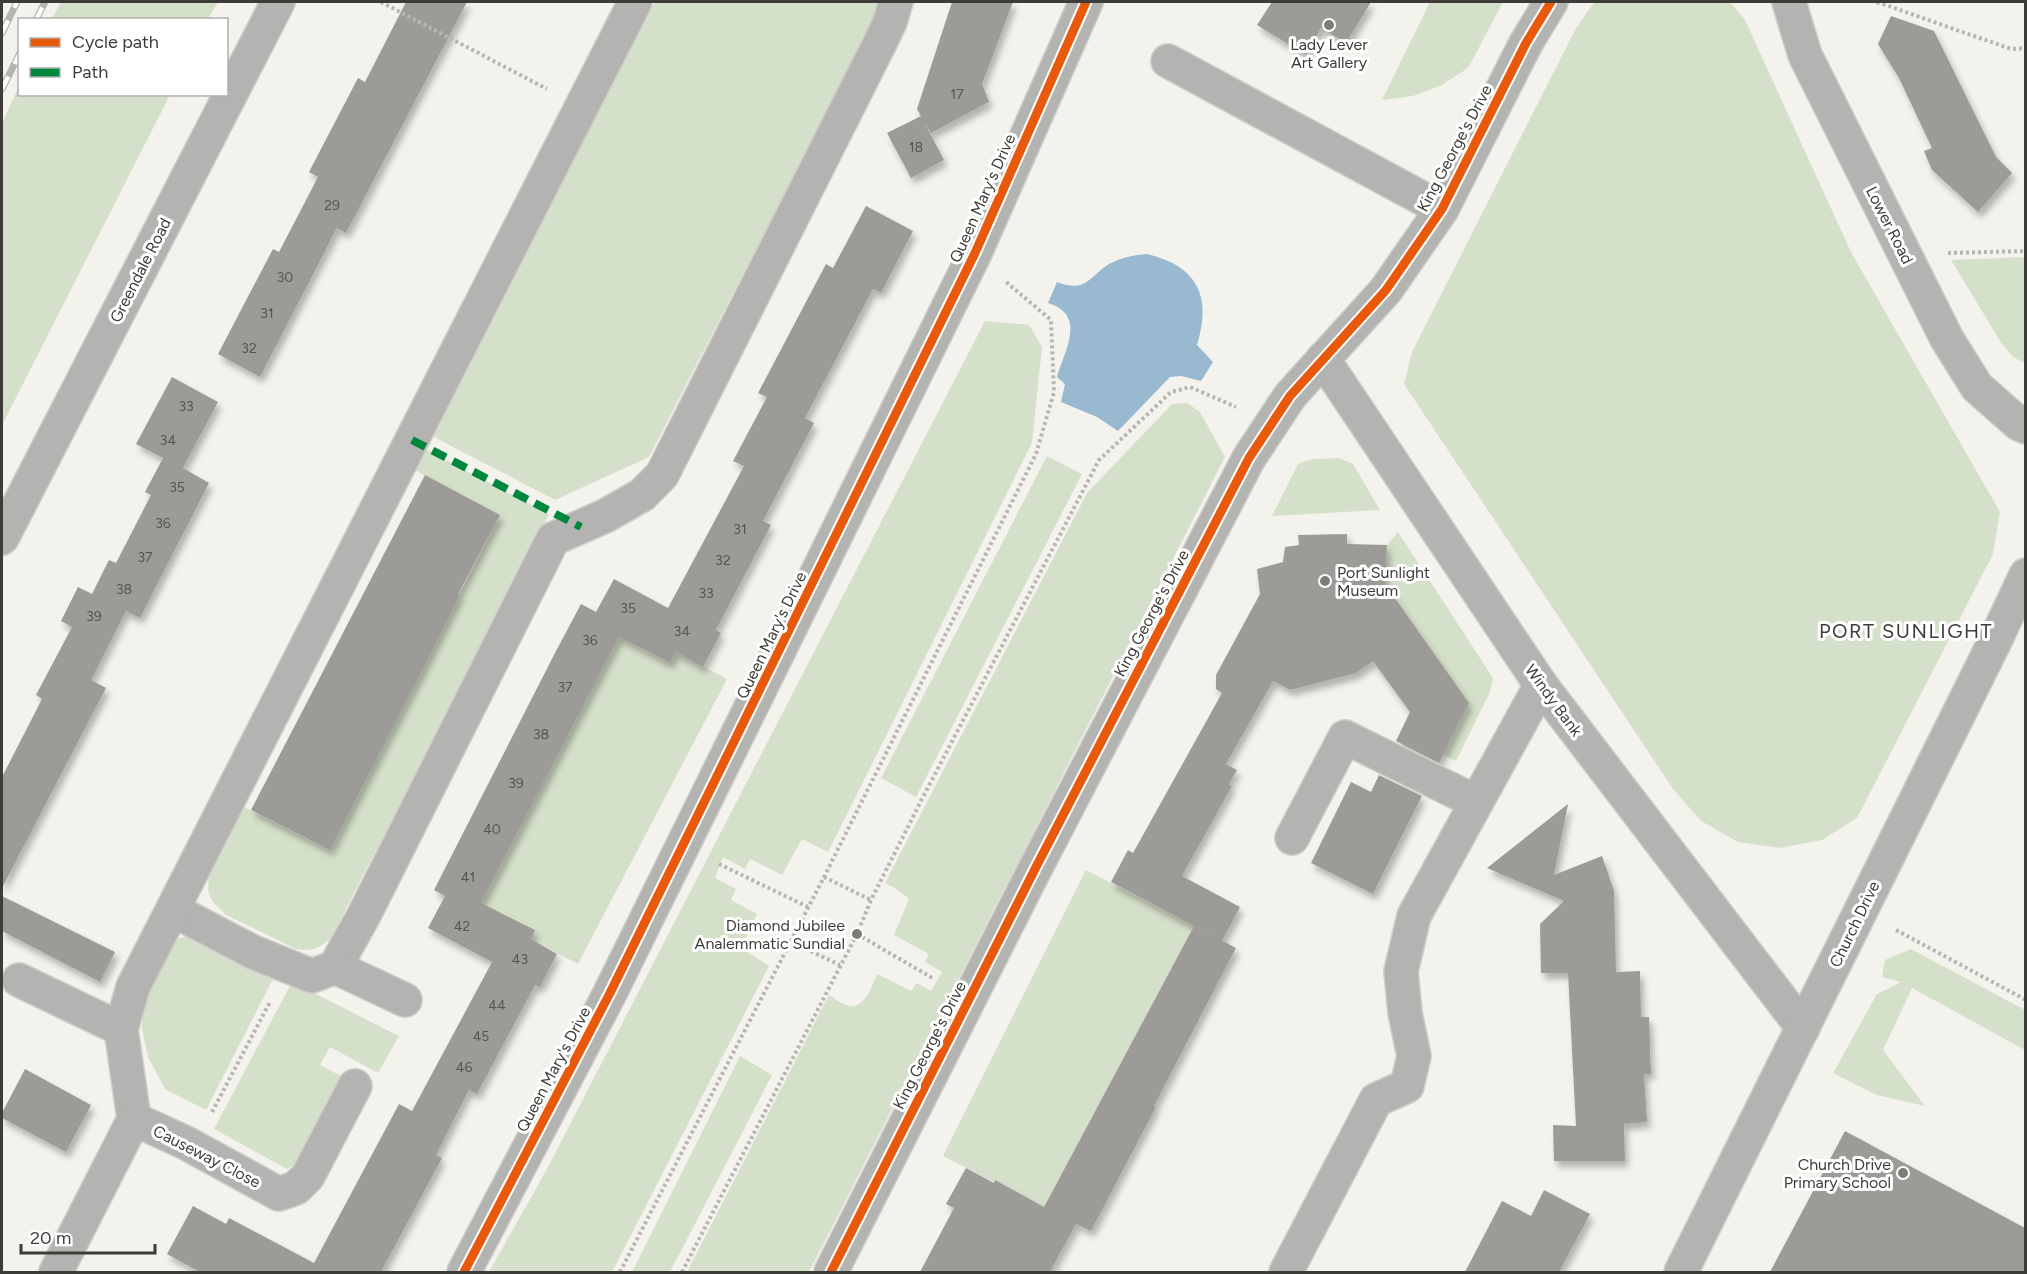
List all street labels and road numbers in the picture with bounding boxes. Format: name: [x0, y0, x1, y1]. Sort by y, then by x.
street label: King George's Drive: [1413, 81, 1496, 215]
street label: Queen Mary's Drive: [946, 131, 1019, 266]
street label: Lower Road: [1862, 183, 1917, 267]
street label: Greendale Road: [106, 215, 175, 326]
street label: King George's Drive: [1110, 546, 1193, 680]
street label: Queen Mary's Drive: [732, 568, 811, 702]
street label: Windy Bank: [1521, 661, 1586, 740]
street label: Church Drive: [1825, 878, 1884, 970]
street label: King George's Drive: [889, 978, 970, 1112]
street label: Queen Mary's Drive: [512, 1003, 595, 1135]
street label: Causeway Close: [150, 1121, 264, 1192]

